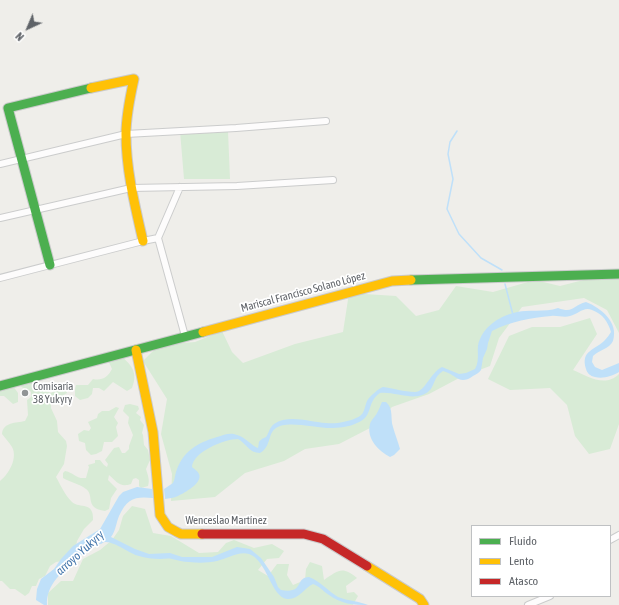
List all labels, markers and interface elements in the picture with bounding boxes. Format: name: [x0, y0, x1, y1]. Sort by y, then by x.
north arrow: [8, 8, 48, 48]
text: N: [13, 30, 26, 43]
street label: Mariscal Francisco Solano López: [239, 269, 367, 315]
place label: Comisaría 38 Yukyry: [33, 380, 73, 406]
marker: Comisaría 38 Yukyry: [20, 388, 30, 398]
street label: Wenceslao Martínez: [185, 514, 267, 528]
legend: [471, 525, 611, 597]
water label: arroyo Yukyry: [53, 528, 107, 578]
text: Fluido: [509, 534, 537, 548]
text: Lento: [509, 554, 534, 568]
text: Atasco: [509, 574, 538, 588]

